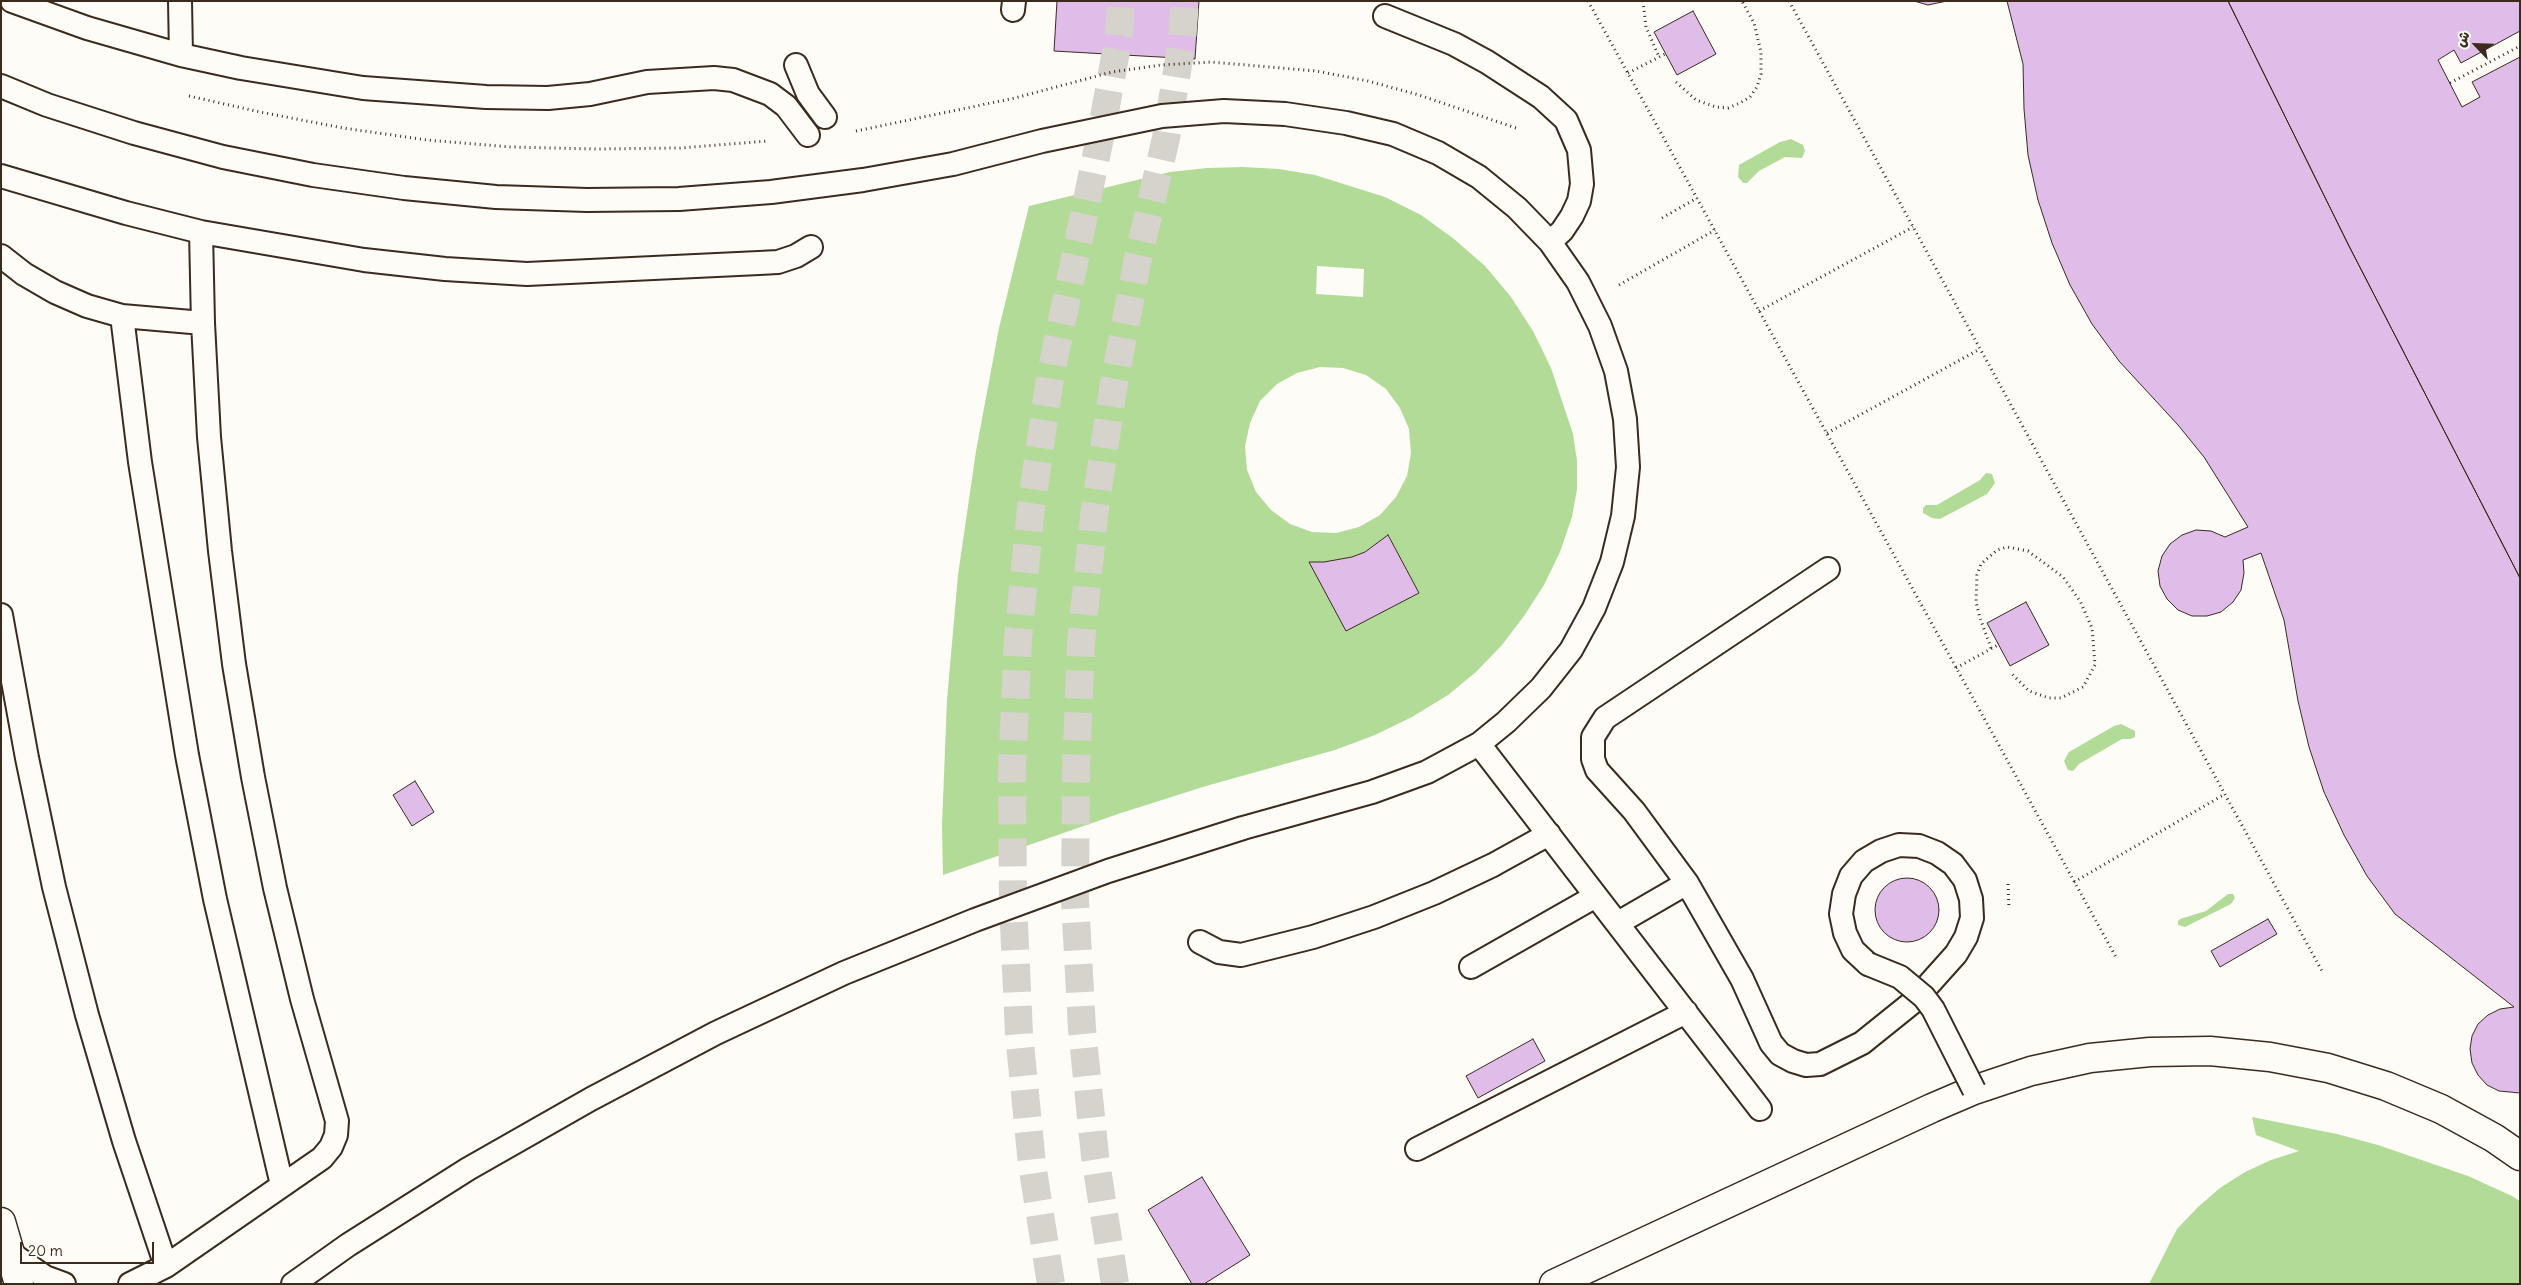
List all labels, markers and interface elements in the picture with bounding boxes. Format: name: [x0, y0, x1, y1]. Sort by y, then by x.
north arrow: [2451, 20, 2501, 70]
text: ش: [2451, 28, 2474, 50]
scale bar: [22, 1232, 156, 1264]
text: 20 m: [28, 1241, 63, 1260]

